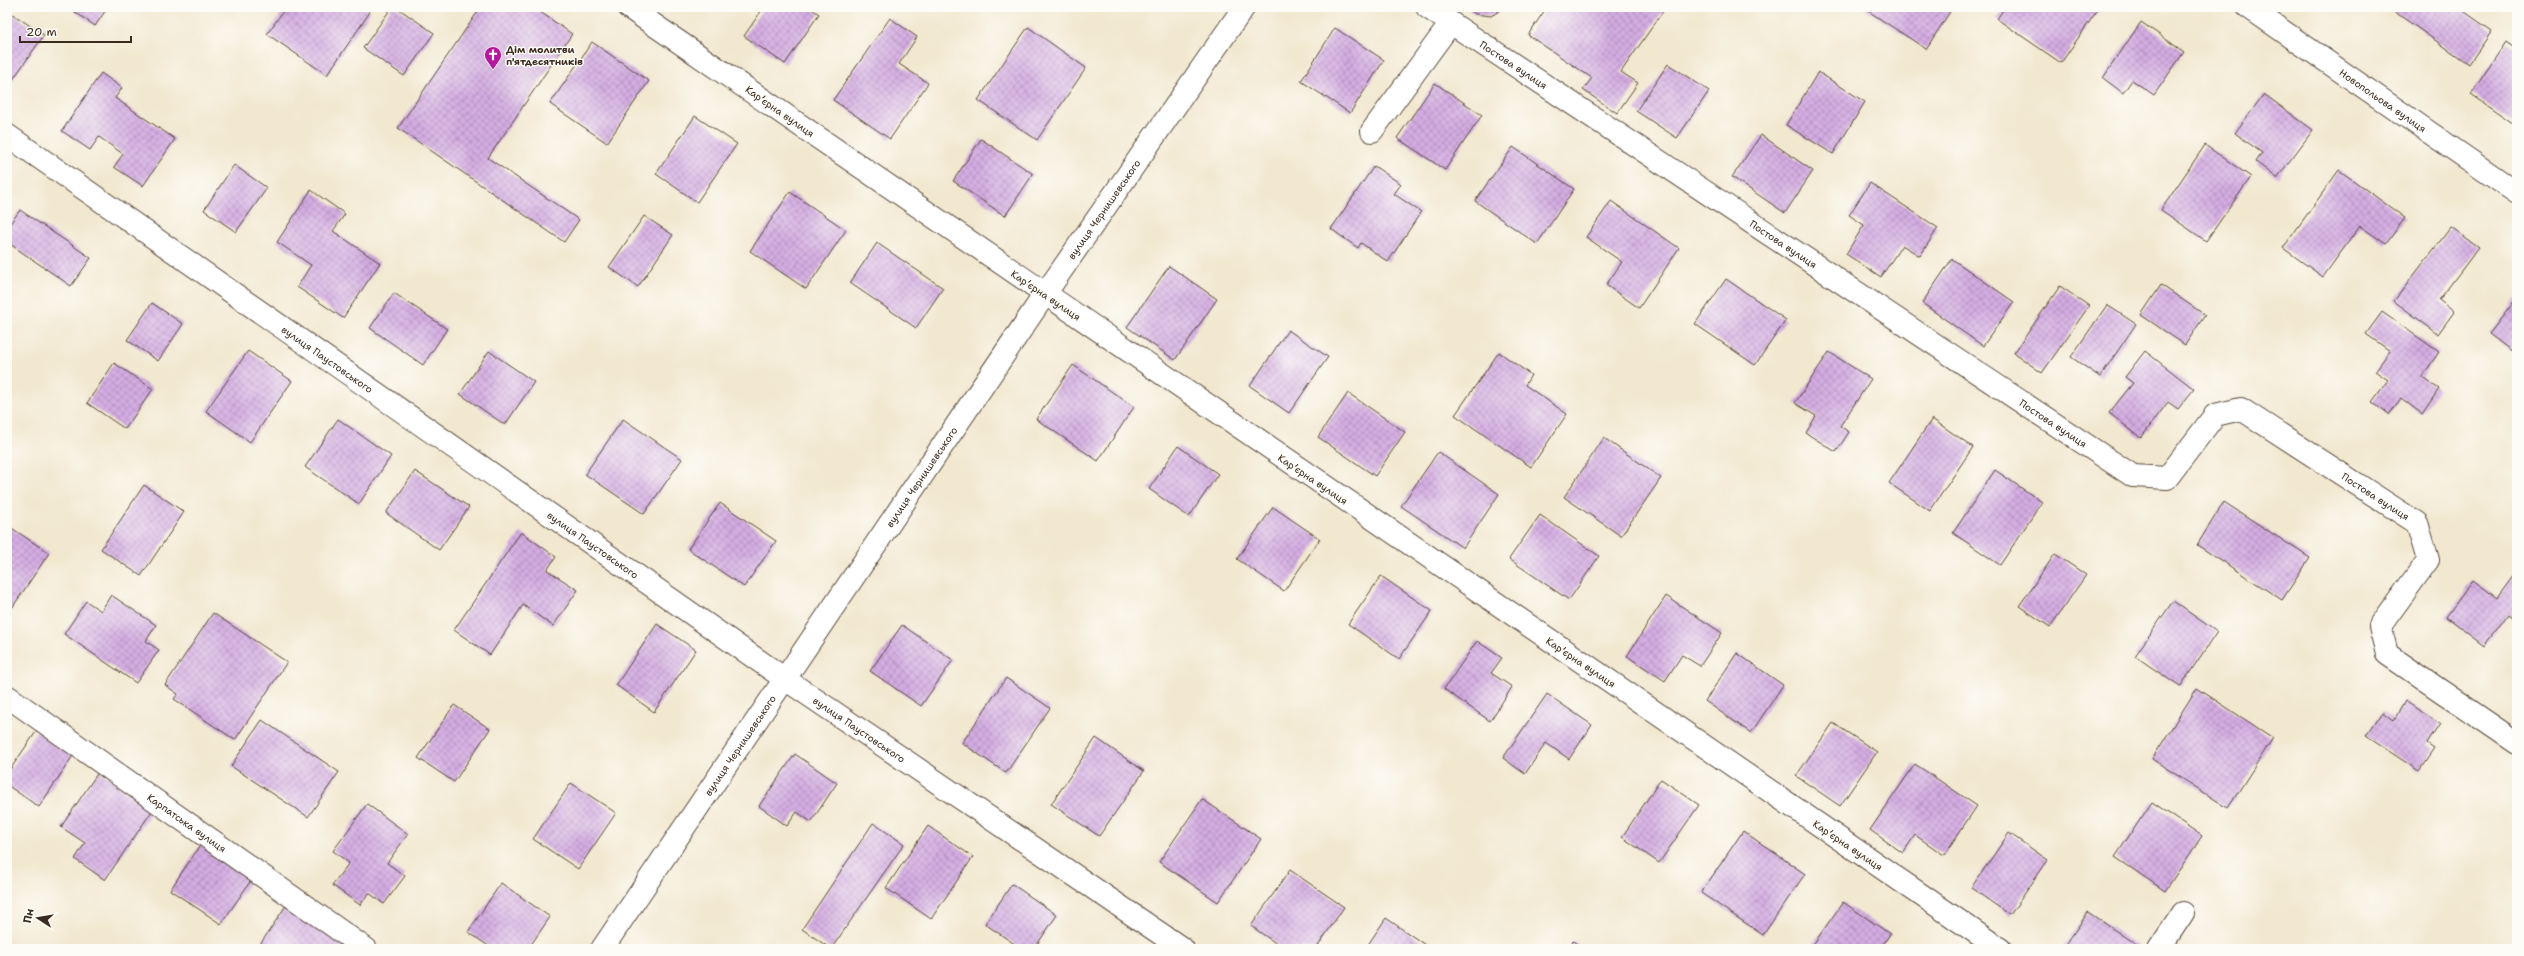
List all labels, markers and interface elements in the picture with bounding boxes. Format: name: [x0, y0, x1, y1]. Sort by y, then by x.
scale bar: [20, 18, 131, 44]
text: 20 m: [26, 24, 57, 40]
street label: Постова вулиця: [1477, 38, 1550, 92]
place label: Дім молитви п'ятдесятників: [506, 43, 583, 68]
church icon: Дім молитви п'ятдесятників: [483, 45, 503, 70]
street label: Новопольова вулиця: [2337, 66, 2429, 135]
street label: Карʼєрна вулиця: [743, 83, 817, 140]
street label: вулиця Чернишевського: [1065, 157, 1143, 262]
street label: Постова вулиця: [1747, 217, 1819, 271]
street label: Карʼєрна вулиця: [1008, 267, 1083, 324]
street label: вулиця Паустовського: [279, 323, 375, 396]
street label: Постова вулиця: [2017, 396, 2089, 451]
street label: вулиця Чернишевського: [883, 424, 960, 530]
street label: Карʼєрна вулиця: [1275, 451, 1350, 508]
street label: Постова вулиця: [2339, 470, 2412, 523]
street label: вулиця Паустовського: [544, 509, 641, 582]
street label: Карʼєрна вулиця: [1543, 634, 1618, 691]
street label: вулиця Чернишевського: [702, 693, 779, 798]
street label: вулиця Паустовського: [810, 694, 908, 766]
street label: Карпатська вулиця: [144, 791, 229, 856]
street label: Карʼєрна вулиця: [1810, 817, 1885, 874]
north arrow: [18, 898, 58, 938]
text: Пн: [20, 907, 38, 925]

